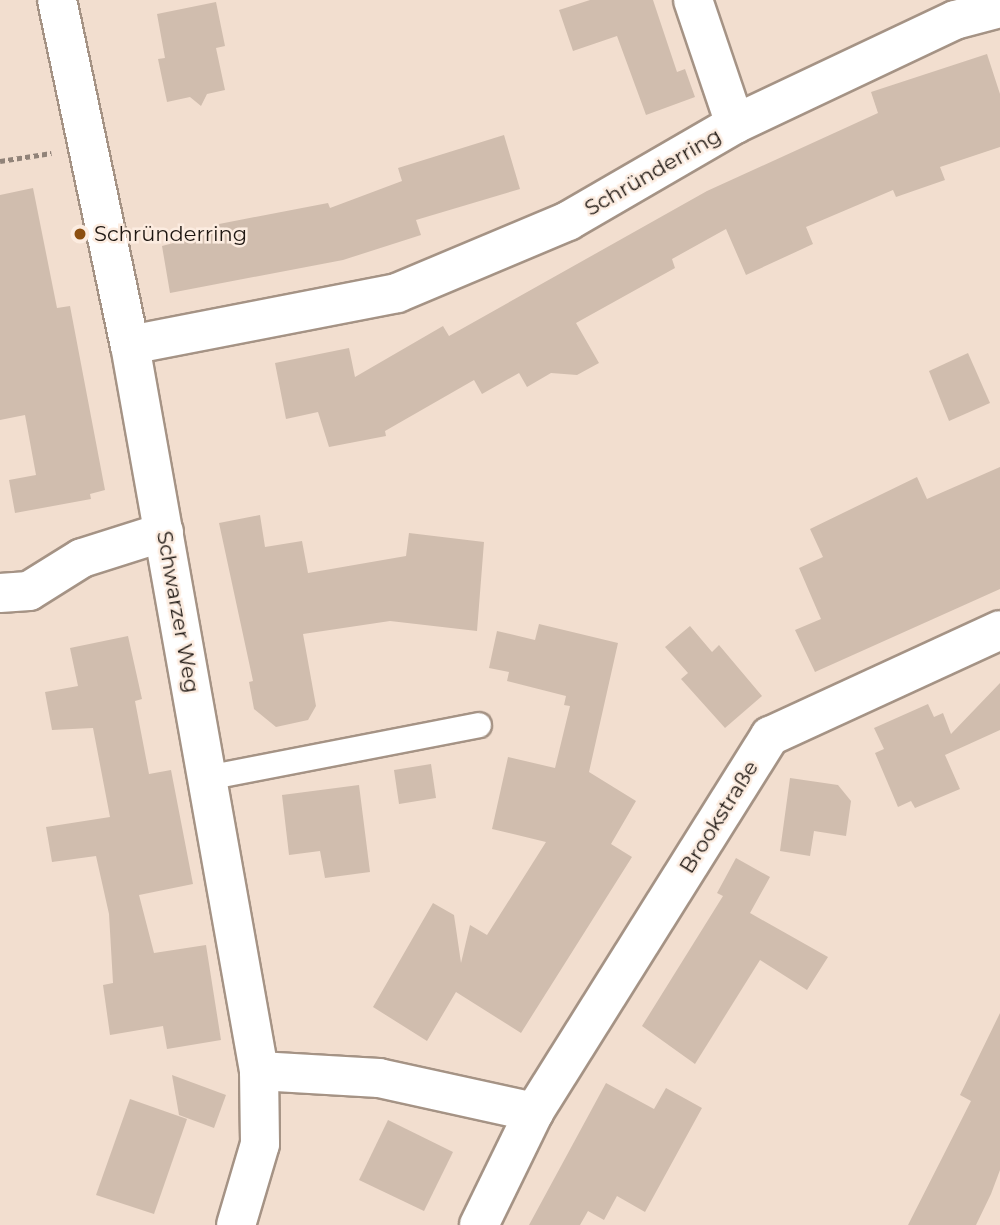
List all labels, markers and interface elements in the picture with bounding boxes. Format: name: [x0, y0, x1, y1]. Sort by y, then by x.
street label: Schründerring: [580, 123, 726, 221]
place label: Schründerring: [94, 221, 247, 247]
marker: Schründerring: [72, 226, 88, 242]
street label: Schwarzer Weg: [151, 529, 205, 695]
street label: Brookstraße: [674, 756, 764, 878]

